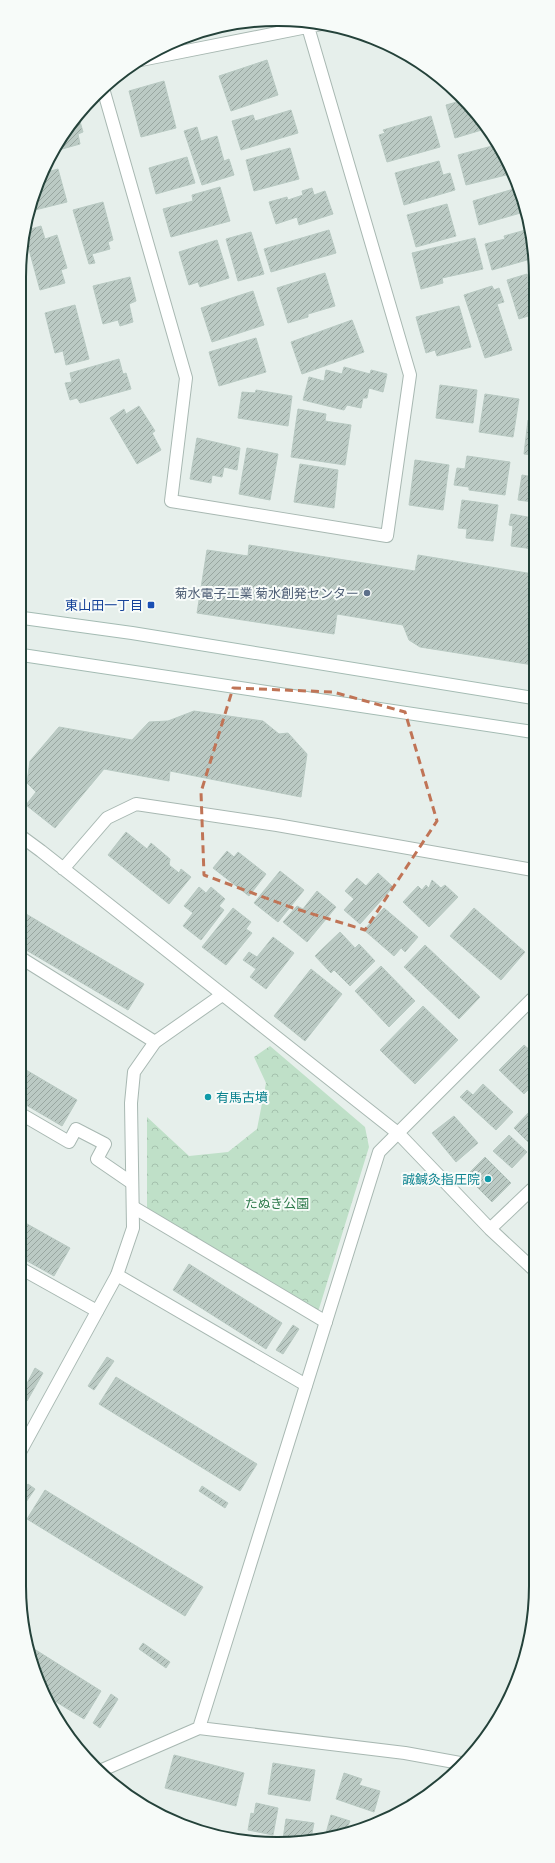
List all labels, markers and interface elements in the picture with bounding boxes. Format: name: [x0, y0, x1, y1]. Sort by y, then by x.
place label: 菊水電子工業 菊水創発センター: [174, 585, 359, 601]
marker: 菊水電子工業 菊水創発センター: [362, 588, 372, 598]
place label: 東山田一丁目: [65, 597, 143, 613]
marker: 東山田一丁目: [146, 600, 156, 610]
place label: 有馬古墳: [216, 1089, 268, 1105]
marker: 有馬古墳: [203, 1092, 213, 1102]
place label: 誠鍼灸指圧院: [402, 1171, 480, 1187]
marker: 誠鍼灸指圧院: [483, 1174, 493, 1184]
park label: たぬき公園: [245, 1195, 309, 1211]

